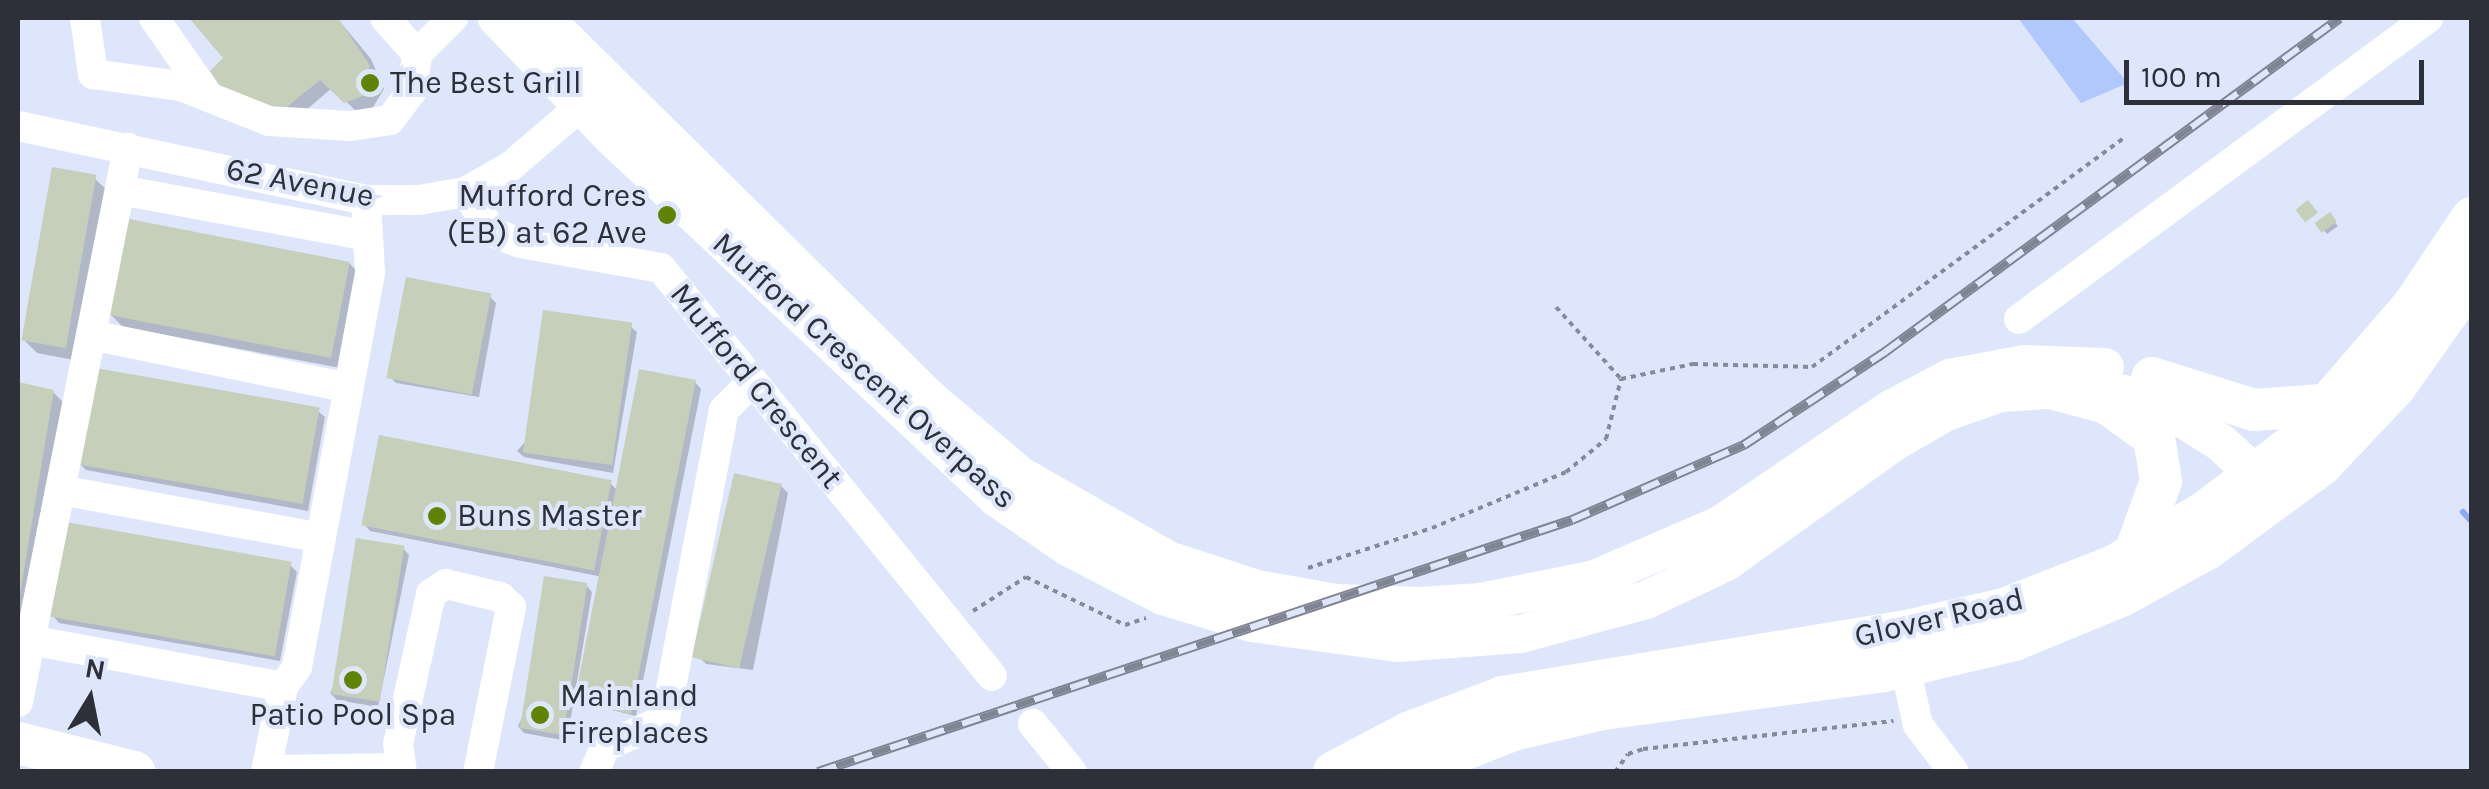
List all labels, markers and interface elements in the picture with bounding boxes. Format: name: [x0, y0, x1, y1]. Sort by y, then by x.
scale bar: [2129, 40, 2429, 102]
text: 100 m: [2141, 59, 2222, 95]
place label: The Best Grill: [390, 64, 582, 102]
marker: The Best Grill: [359, 72, 381, 94]
street label: 62 Avenue: [223, 150, 377, 216]
place label: Mufford Cres (EB) at 62 Ave: [447, 178, 647, 253]
marker: Mufford Cres (EB) at 62 Ave: [656, 204, 678, 226]
street label: Mufford Crescent Overpass: [704, 225, 1024, 517]
street label: Mufford Crescent: [662, 276, 850, 496]
place label: Buns Master: [457, 497, 642, 535]
marker: Buns Master: [426, 505, 448, 527]
street label: Glover Road: [1851, 580, 2027, 656]
north arrow: [40, 649, 140, 749]
text: N: [83, 651, 108, 687]
marker: Patio Pool Spa: [342, 669, 364, 691]
place label: Mainland Fireplaces: [560, 678, 709, 753]
place label: Patio Pool Spa: [250, 696, 456, 734]
marker: Mainland Fireplaces: [529, 704, 551, 726]

